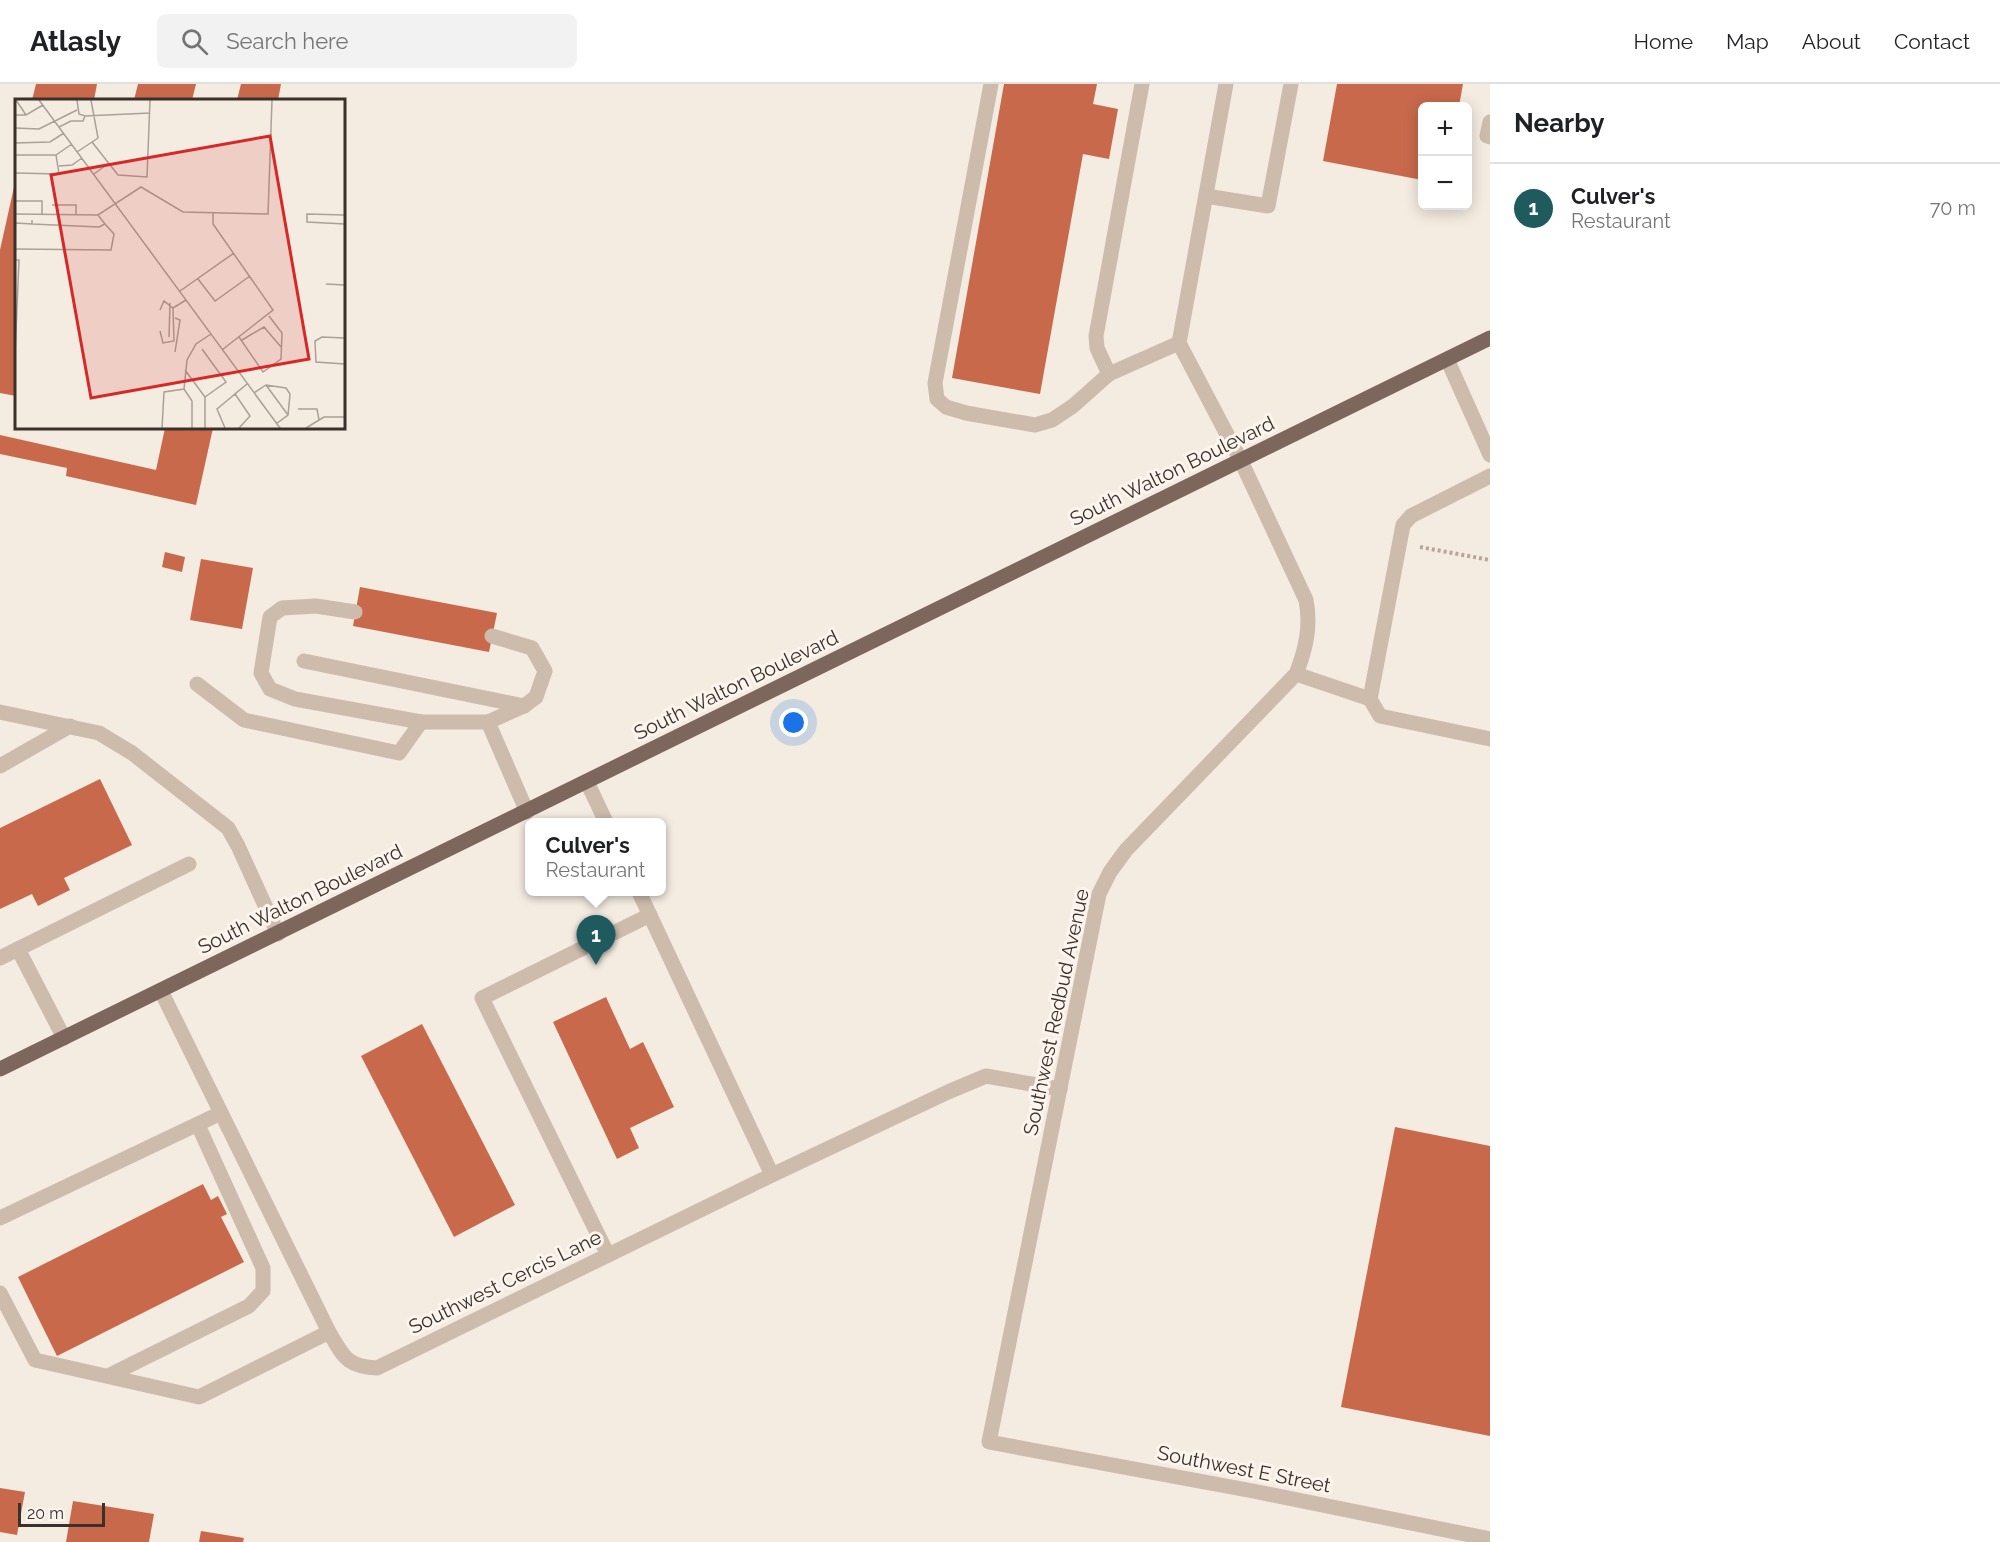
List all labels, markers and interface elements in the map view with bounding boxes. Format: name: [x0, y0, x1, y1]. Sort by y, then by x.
search box: [157, 14, 577, 68]
text: Atlasly: [30, 25, 121, 58]
icon: search: [178, 25, 211, 58]
text: Search here: [226, 28, 348, 54]
text: Home: [1634, 29, 1693, 54]
text: Map: [1726, 29, 1769, 54]
text: About: [1802, 29, 1861, 54]
text: Contact: [1894, 29, 1970, 54]
inset map: [15, 99, 345, 429]
map controls: [1418, 102, 1472, 210]
button: +: [1418, 102, 1472, 156]
text: Nearby: [1514, 108, 1604, 138]
button: −: [1418, 156, 1472, 210]
text: Culver's: [1571, 183, 1655, 209]
text: 1: [1529, 196, 1538, 220]
text: 70 m: [1930, 196, 1976, 220]
text: Restaurant: [1571, 209, 1671, 233]
street label: South Walton Boulevard: [1066, 411, 1278, 531]
street label: South Walton Boulevard: [630, 625, 842, 745]
your location: [779, 708, 808, 737]
popup: [525, 818, 666, 896]
text: Culver's: [546, 832, 630, 858]
street label: South Walton Boulevard: [194, 839, 406, 959]
text: Restaurant: [546, 858, 645, 882]
street label: Southwest Redbud Avenue: [1018, 886, 1094, 1137]
pin: 1: [576, 916, 616, 965]
street label: Southwest Cercis Lane: [405, 1225, 605, 1339]
street label: Southwest E Street: [1155, 1440, 1333, 1498]
scale bar: [18, 1500, 105, 1528]
text: 20 m: [27, 1504, 64, 1523]

